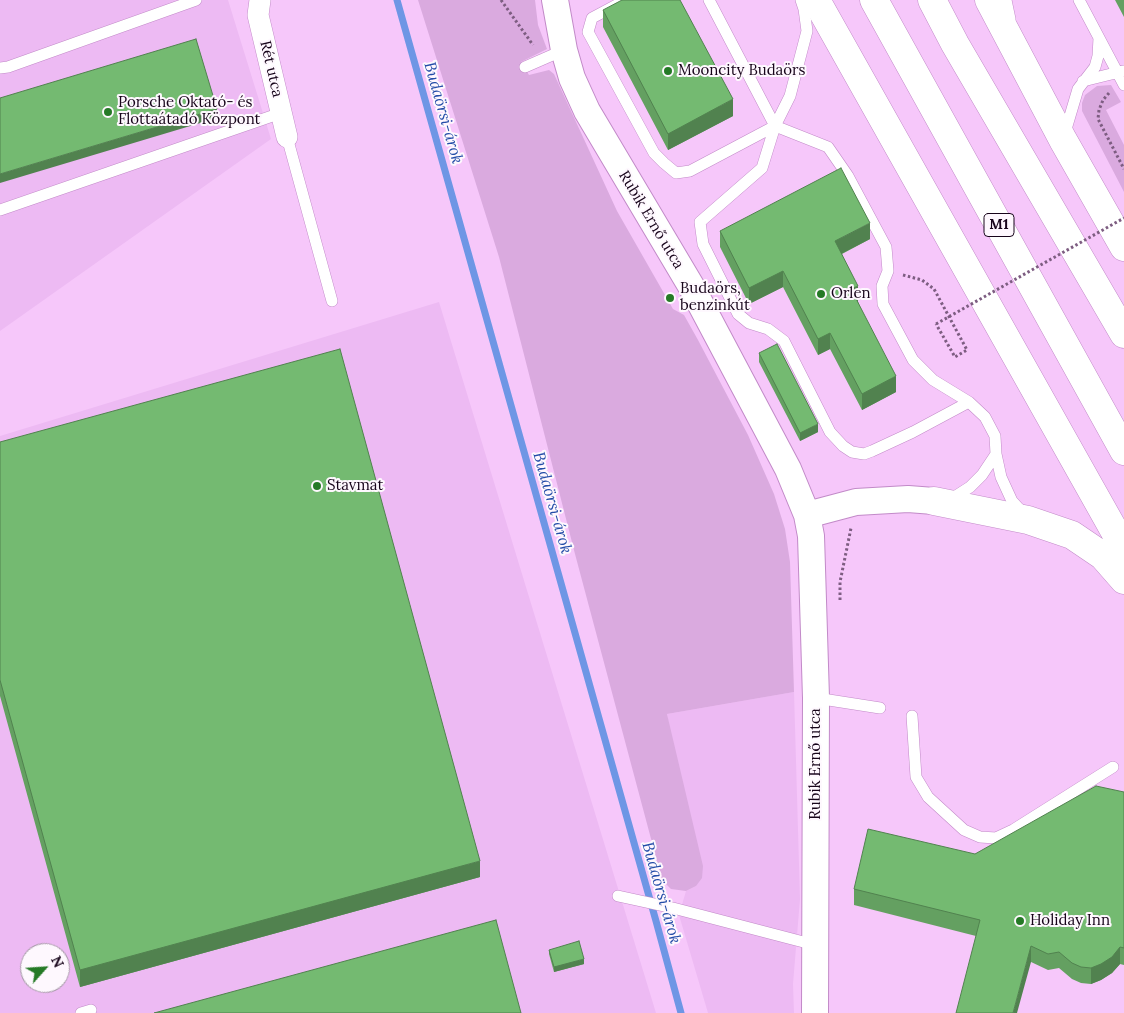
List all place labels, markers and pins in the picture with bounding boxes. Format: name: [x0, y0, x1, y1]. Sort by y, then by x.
place label: Mooncity Budaörs: [678, 62, 806, 80]
marker: Mooncity Budaörs: [662, 65, 674, 77]
place label: Porsche Oktató- és Flottaátadó Központ: [118, 94, 260, 129]
marker: Porsche Oktató- és Flottaátadó Központ: [102, 106, 114, 118]
place label: Budaörs, benzinkút: [680, 280, 750, 315]
place label: Orlen: [831, 285, 871, 303]
marker: Orlen: [815, 288, 827, 300]
marker: Budaörs, benzinkút: [664, 292, 676, 304]
place label: Stavmat: [327, 477, 383, 495]
marker: Stavmat: [311, 480, 323, 492]
place label: Holiday Inn: [1030, 912, 1110, 930]
marker: Holiday Inn: [1014, 915, 1026, 927]

